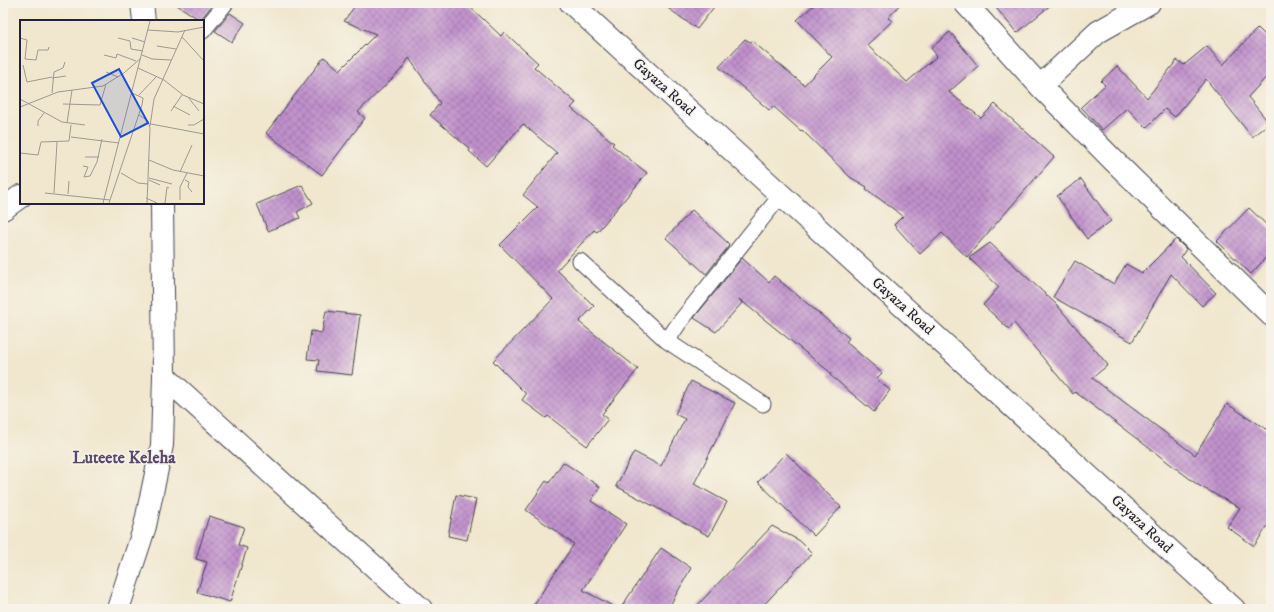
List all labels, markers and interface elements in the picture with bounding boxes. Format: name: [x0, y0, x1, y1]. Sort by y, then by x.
inset map: [20, 20, 204, 204]
street label: Gayaza Road: [629, 54, 700, 120]
street label: Gayaza Road: [868, 273, 939, 339]
district label: Luteete Keleha: [72, 447, 176, 469]
street label: Gayaza Road: [1107, 491, 1177, 558]

